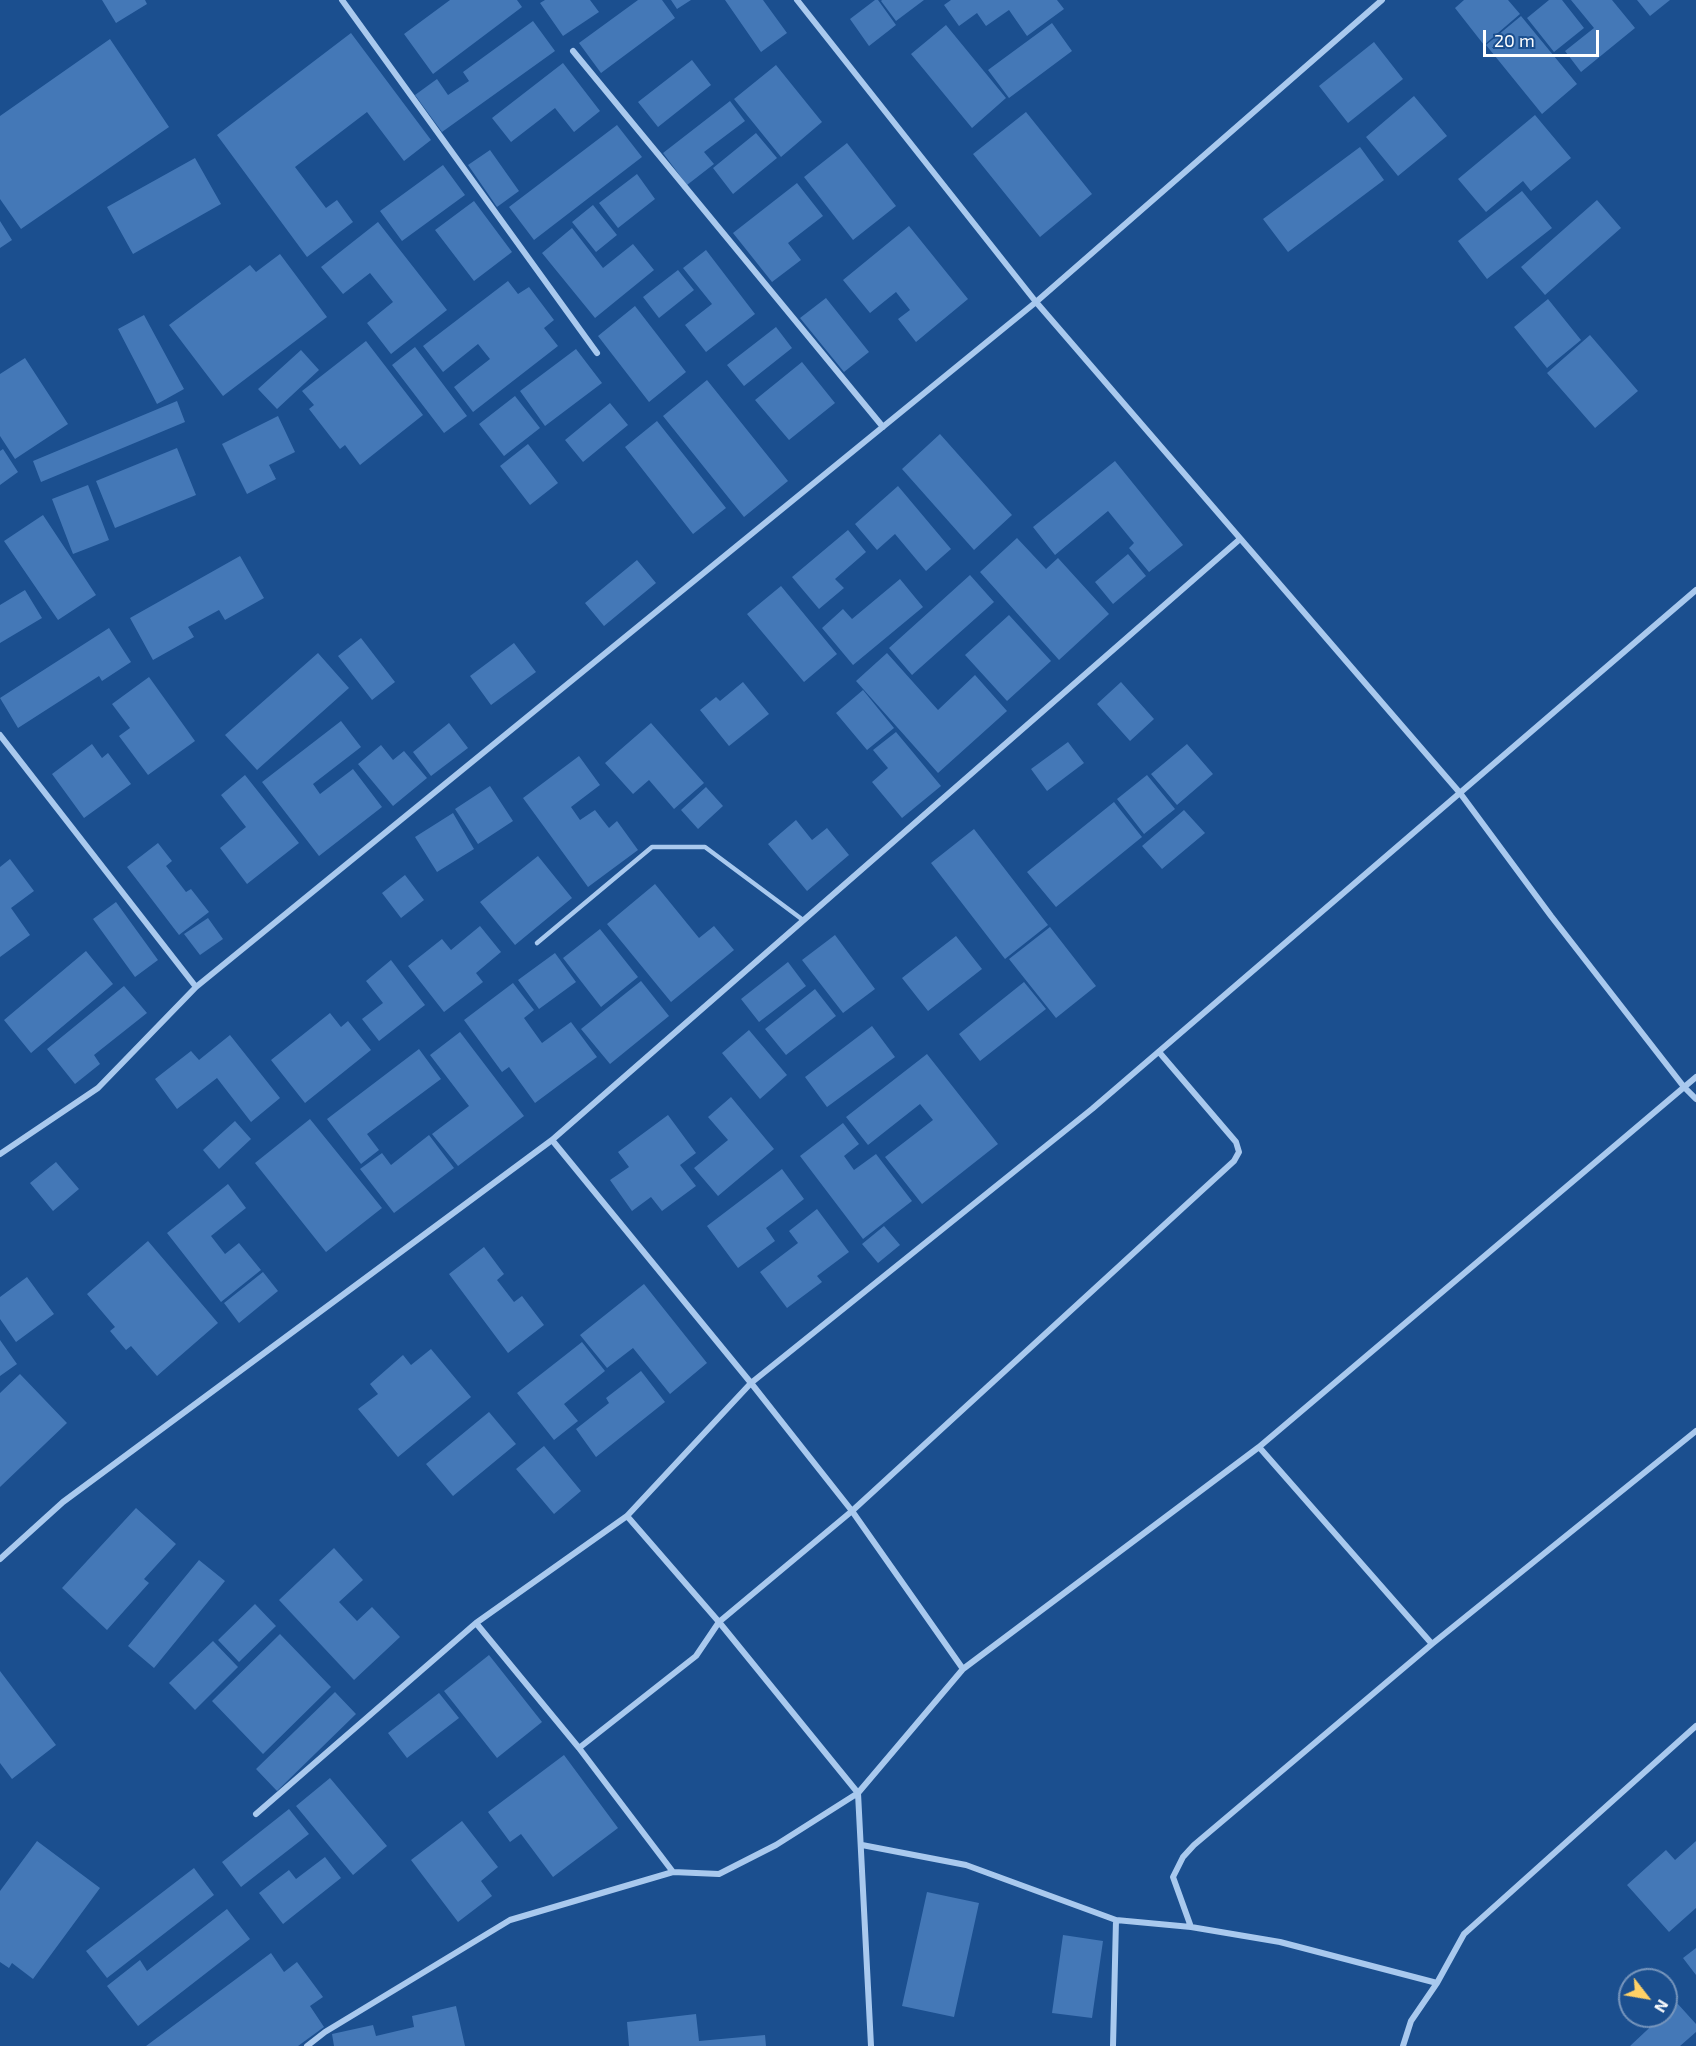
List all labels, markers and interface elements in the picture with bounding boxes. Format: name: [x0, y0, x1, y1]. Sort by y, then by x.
scale bar: [1486, 18, 1602, 56]
text: 20 m: [1494, 29, 1535, 51]
north arrow: [1618, 1968, 1678, 2028]
text: N: [1651, 1997, 1673, 2016]

